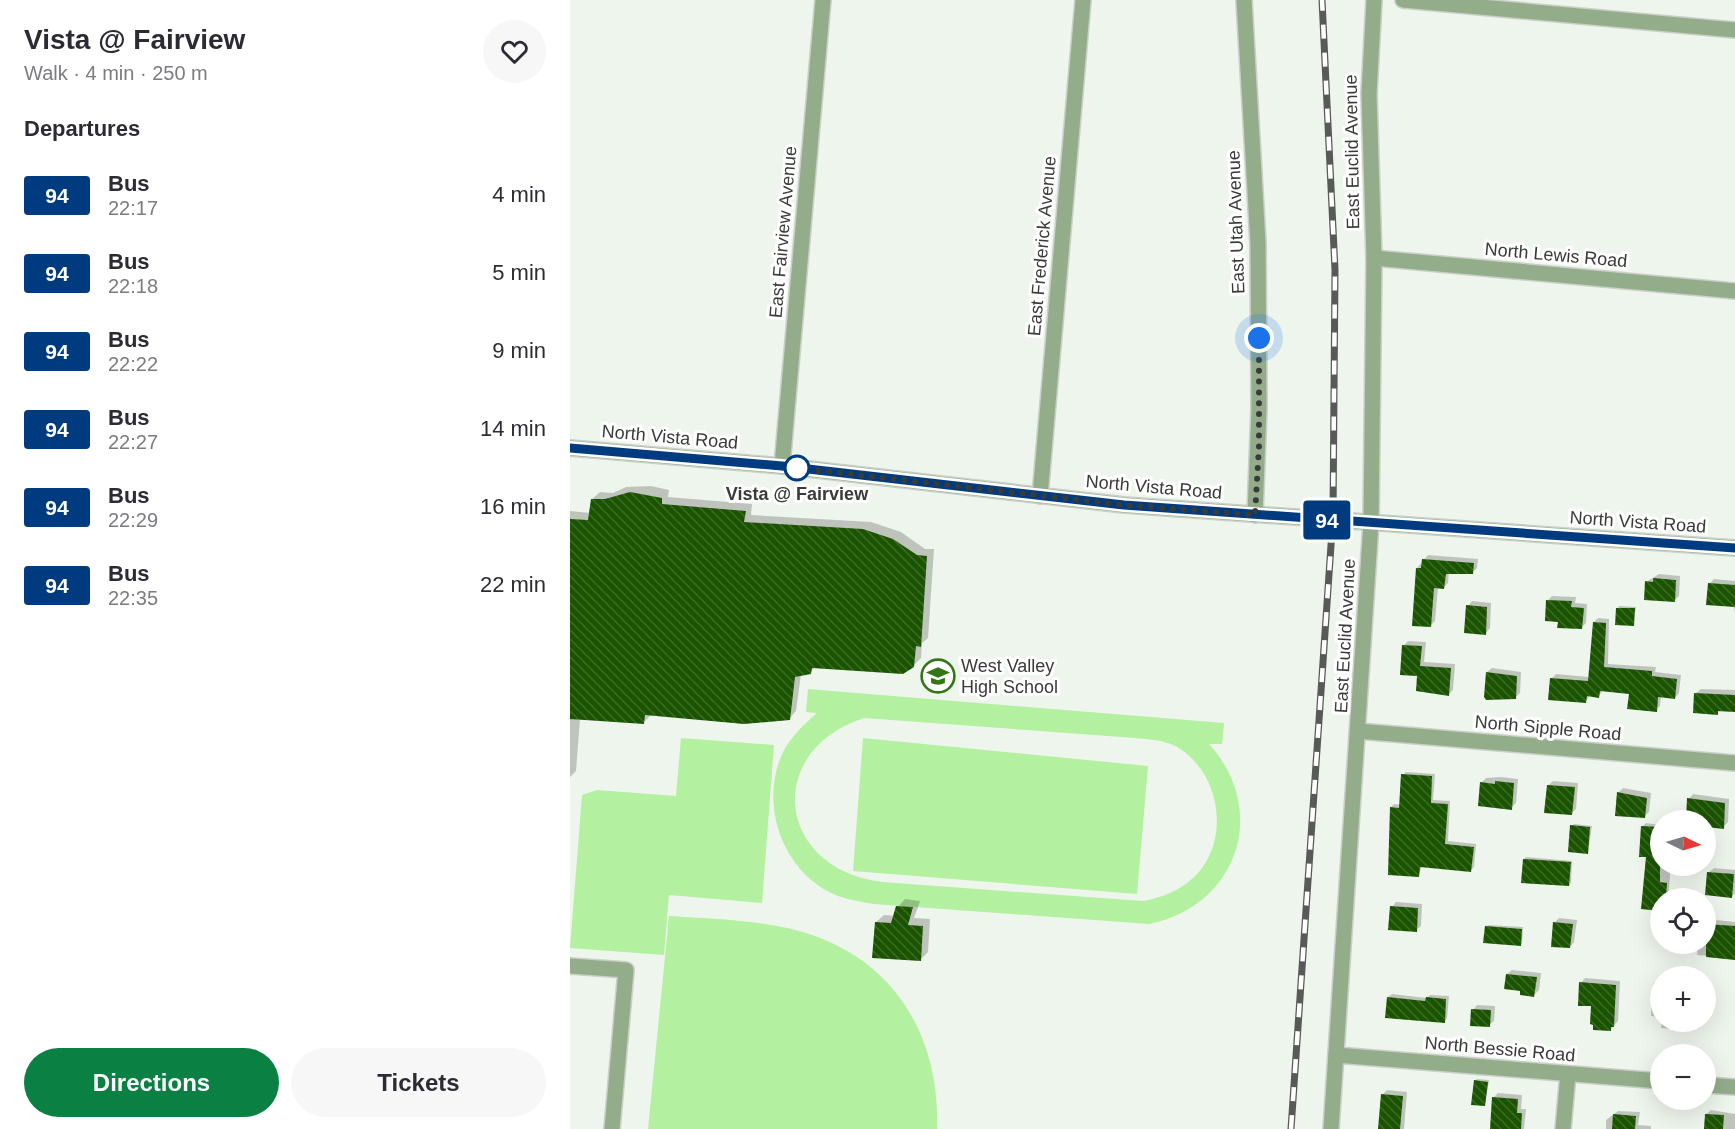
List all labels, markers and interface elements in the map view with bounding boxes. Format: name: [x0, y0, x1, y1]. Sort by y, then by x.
button: heart: [483, 20, 546, 83]
text: Vista @ Fairview: [24, 24, 245, 55]
text: Walk · 4 min · 250 m: [24, 62, 208, 84]
street label: East Euclid Avenue: [1341, 74, 1363, 230]
text: Departures: [24, 116, 140, 141]
street label: East Fairview Avenue: [766, 145, 800, 319]
street label: East Utah Avenue: [1223, 150, 1249, 294]
street label: East Frederick Avenue: [1024, 155, 1060, 337]
text: Bus: [108, 171, 150, 196]
text: 4 min: [492, 182, 546, 207]
text: 94: [45, 184, 69, 207]
text: 22:17: [108, 197, 158, 219]
street label: North Lewis Road: [1484, 239, 1628, 271]
text: Bus: [108, 249, 150, 274]
text: 5 min: [492, 260, 546, 285]
text: 94: [45, 262, 69, 285]
text: 22:18: [108, 275, 158, 297]
your location: [1244, 323, 1274, 353]
text: Bus: [108, 327, 150, 352]
text: 9 min: [492, 338, 546, 363]
text: 94: [45, 340, 69, 363]
text: 22:22: [108, 353, 158, 375]
text: Bus: [108, 405, 150, 430]
text: 14 min: [480, 416, 546, 441]
text: 94: [45, 418, 69, 441]
street label: North Vista Road: [601, 421, 739, 453]
text: 22:27: [108, 431, 158, 453]
marker: Vista @ Fairview: [784, 455, 810, 481]
street label: North Vista Road: [1085, 471, 1223, 503]
text: Bus: [108, 483, 150, 508]
place label: Vista @ Fairview: [726, 484, 869, 504]
text: 16 min: [480, 494, 546, 519]
text: 94: [45, 496, 69, 519]
line badge: 94: [1300, 500, 1354, 540]
street label: North Vista Road: [1569, 507, 1707, 537]
text: 22:29: [108, 509, 158, 531]
text: 94: [1315, 509, 1339, 532]
street label: East Euclid Avenue: [1331, 558, 1359, 714]
text: Bus: [108, 561, 150, 586]
text: 22 min: [480, 572, 546, 597]
text: 94: [45, 574, 69, 597]
text: 22:35: [108, 587, 158, 609]
place label: West Valley High School: [961, 656, 1058, 697]
school or university icon: West Valley High School: [920, 658, 956, 694]
street label: North Sipple Road: [1474, 712, 1622, 744]
north arrow: [1650, 810, 1716, 876]
map controls: [1650, 810, 1716, 1110]
button: locate: [1650, 888, 1716, 954]
button: +: [1650, 966, 1716, 1032]
street label: North Bessie Road: [1424, 1032, 1576, 1066]
button: −: [1650, 1044, 1716, 1110]
button: Directions: [24, 1048, 279, 1117]
button: Tickets: [291, 1048, 546, 1117]

